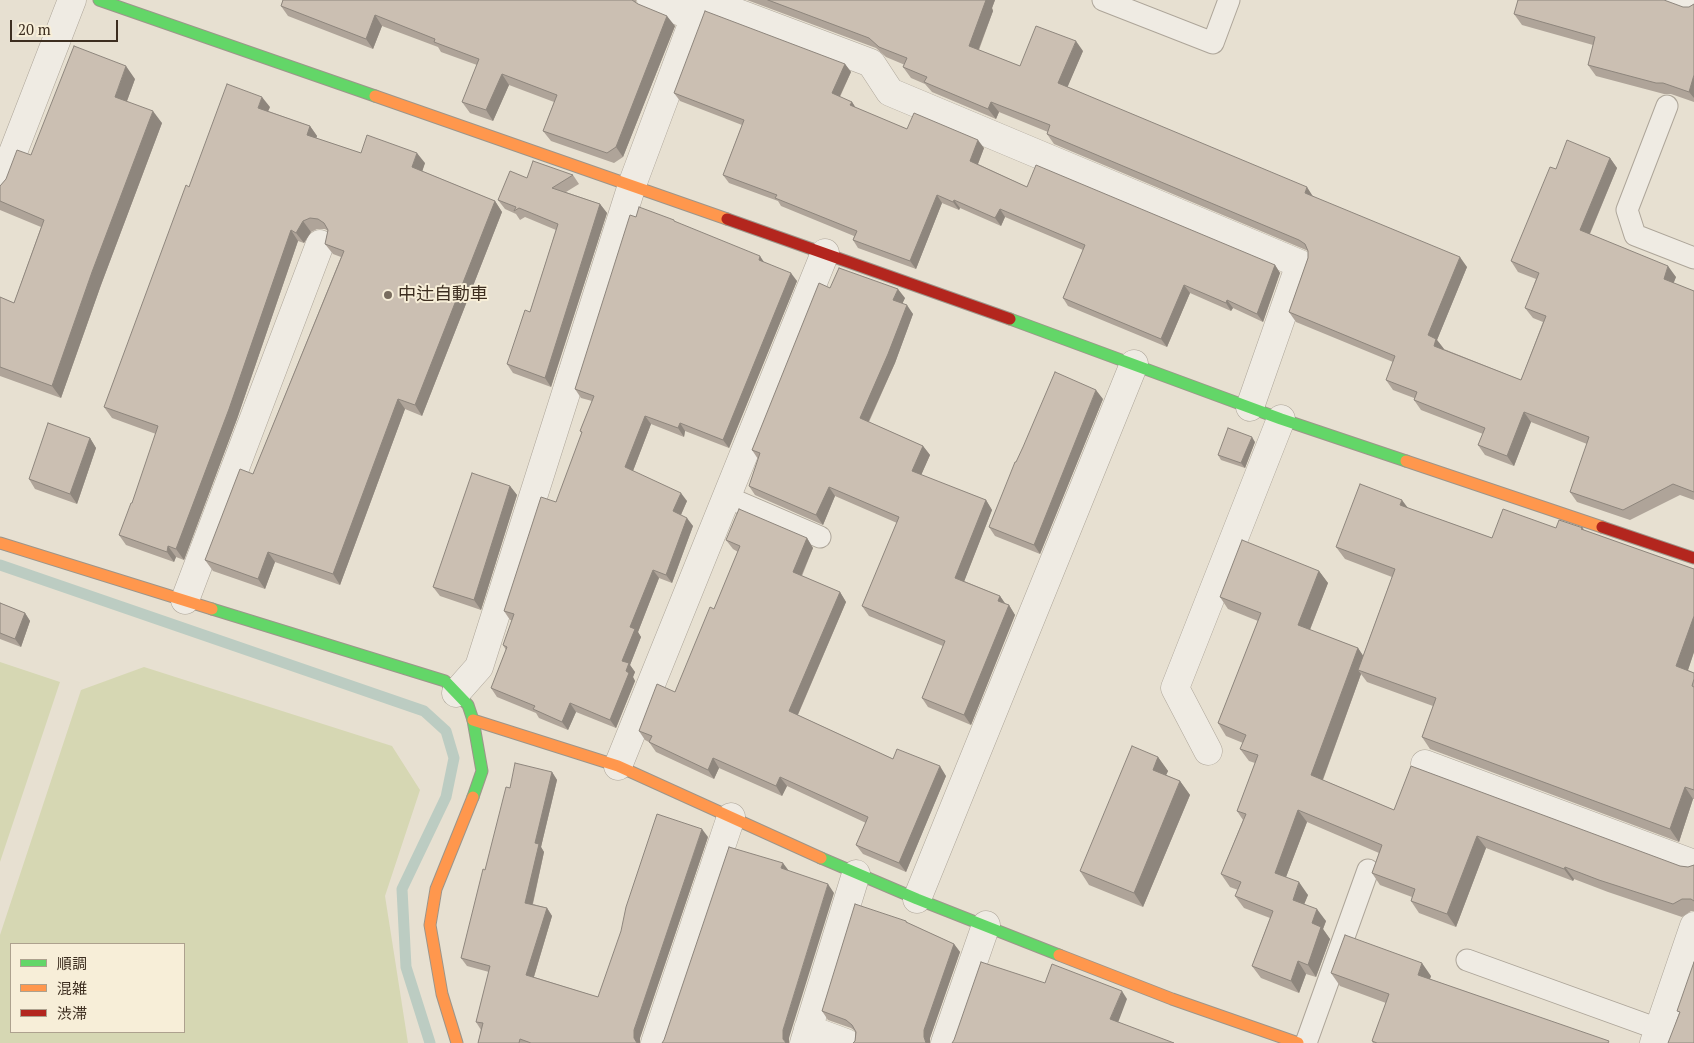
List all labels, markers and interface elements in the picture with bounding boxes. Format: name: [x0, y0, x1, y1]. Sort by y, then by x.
scale bar: [12, 10, 120, 42]
text: 20 m: [18, 19, 51, 39]
place label: 中辻自動車: [398, 284, 488, 306]
marker: 中辻自動車: [382, 289, 394, 301]
legend: [10, 943, 185, 1033]
text: 順調: [57, 953, 87, 973]
text: 混雑: [57, 978, 87, 998]
text: 渋滞: [57, 1003, 87, 1023]

